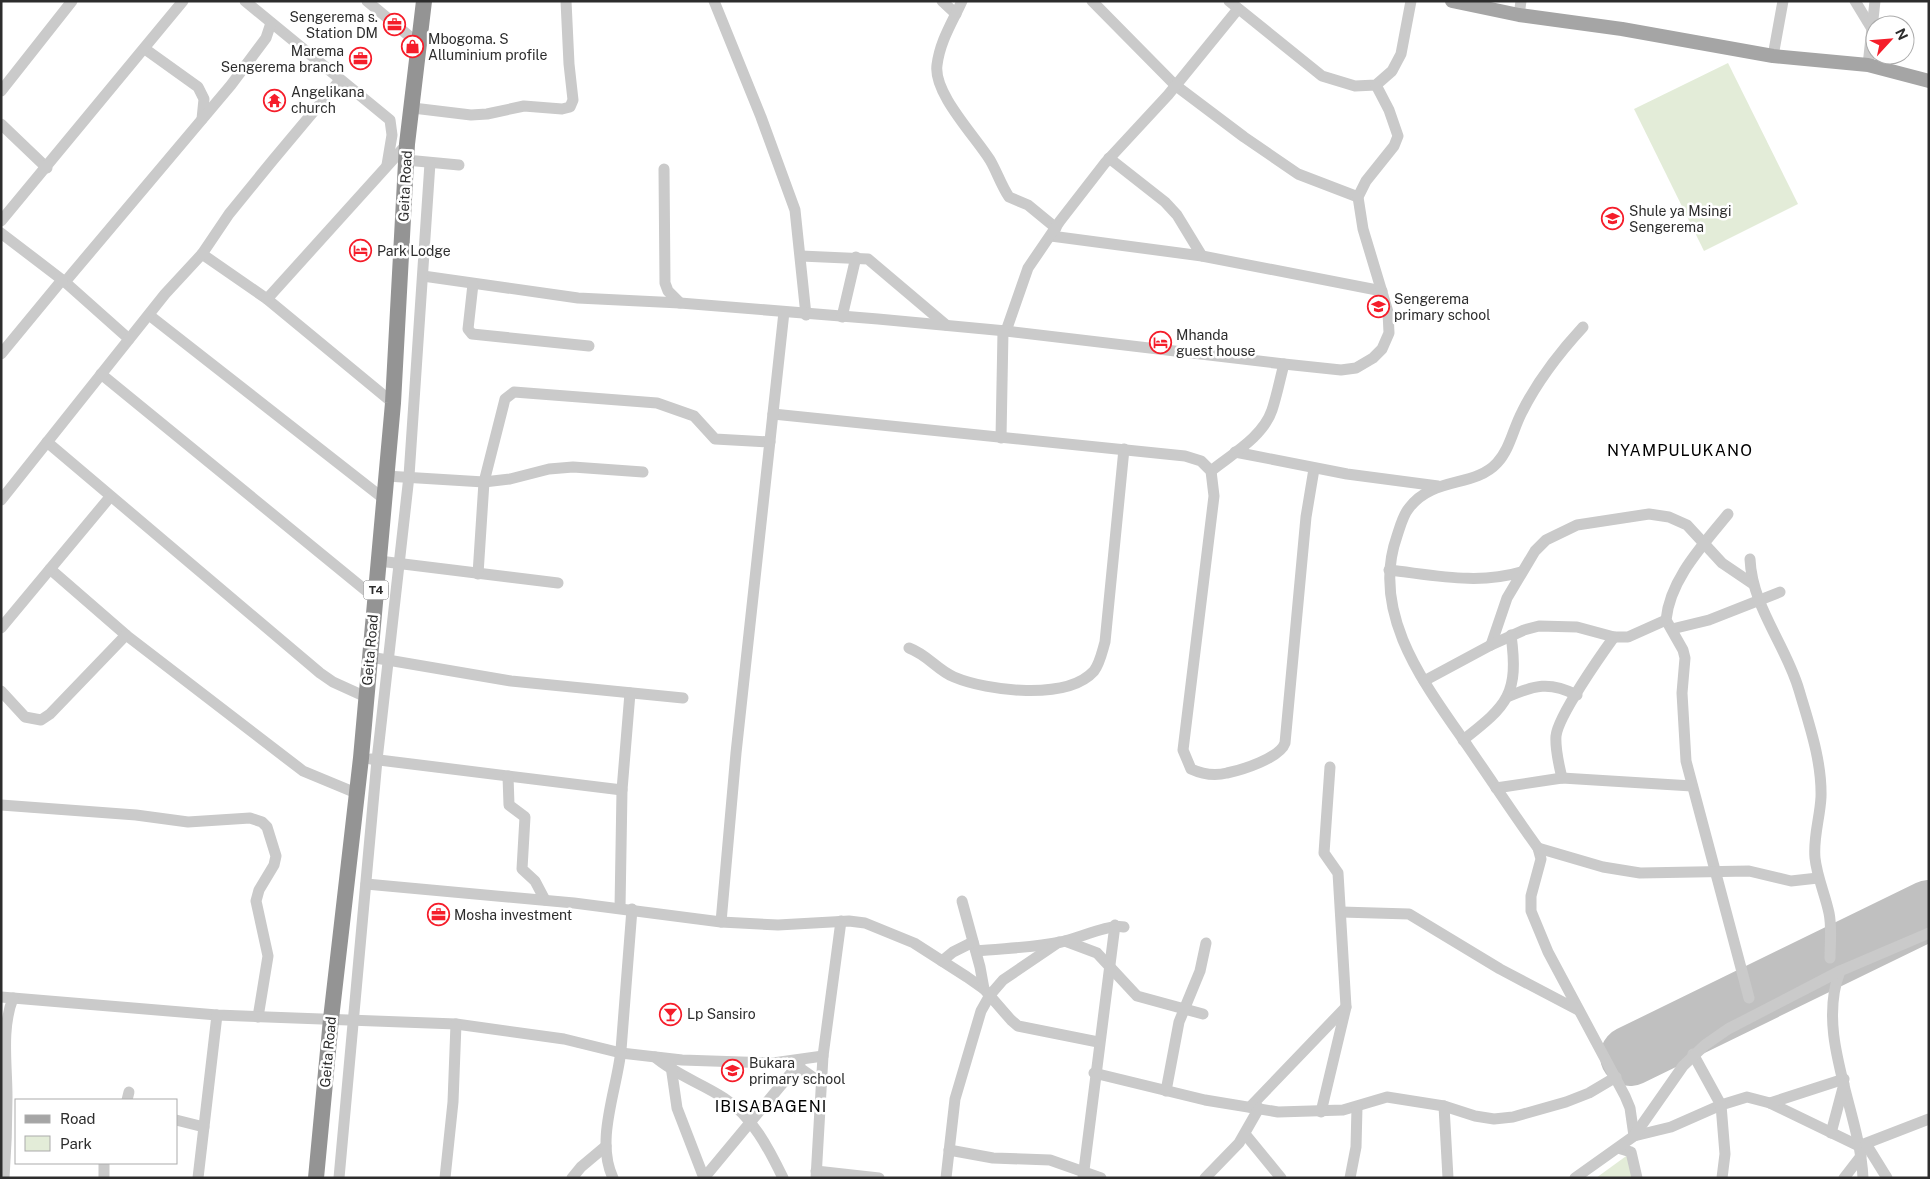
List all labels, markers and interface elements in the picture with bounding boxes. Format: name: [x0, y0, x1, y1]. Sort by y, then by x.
place label: Sengerema s. Station DM: [289, 9, 378, 41]
office icon: Sengerema s. Station DM: [382, 13, 406, 37]
north arrow: [1865, 15, 1915, 65]
text: N: [1892, 26, 1911, 43]
place label: Mbogoma. S Alluminium profile: [428, 31, 547, 63]
shop icon: Mbogoma. S Alluminium profile: [400, 35, 424, 59]
place label: Marema Sengerema branch: [221, 43, 344, 75]
office icon: Marema Sengerema branch: [348, 47, 372, 71]
place label: Angelikana church: [291, 84, 364, 116]
temple icon: Angelikana church: [263, 88, 287, 112]
street label: Geita Road: [395, 150, 415, 222]
place label: Shule ya Msingi Sengerema: [1629, 203, 1731, 235]
school or university icon: Shule ya Msingi Sengerema: [1601, 207, 1625, 231]
hotel icon: Park Lodge: [349, 239, 373, 263]
place label: Park Lodge: [377, 243, 451, 259]
place label: Sengerema primary school: [1394, 291, 1490, 323]
school or university icon: Sengerema primary school: [1366, 295, 1390, 319]
place label: Mhanda guest house: [1176, 327, 1255, 359]
hotel icon: Mhanda guest house: [1148, 331, 1172, 355]
district label: NYAMPULUKANO: [1607, 441, 1753, 460]
road number: T4: [364, 580, 388, 600]
street label: Geita Road: [359, 614, 381, 686]
office icon: Mosha investment: [426, 903, 450, 927]
place label: Mosha investment: [454, 907, 572, 923]
bar icon: Lp Sansiro: [659, 1002, 683, 1026]
place label: Lp Sansiro: [687, 1006, 756, 1022]
street label: Geita Road: [317, 1016, 339, 1088]
place label: Bukara primary school: [749, 1055, 845, 1087]
school or university icon: Bukara primary school: [721, 1059, 745, 1083]
district label: IBISABAGENI: [715, 1097, 827, 1116]
legend: [15, 1099, 178, 1164]
text: Road: [60, 1110, 96, 1127]
text: Park: [60, 1135, 92, 1152]

